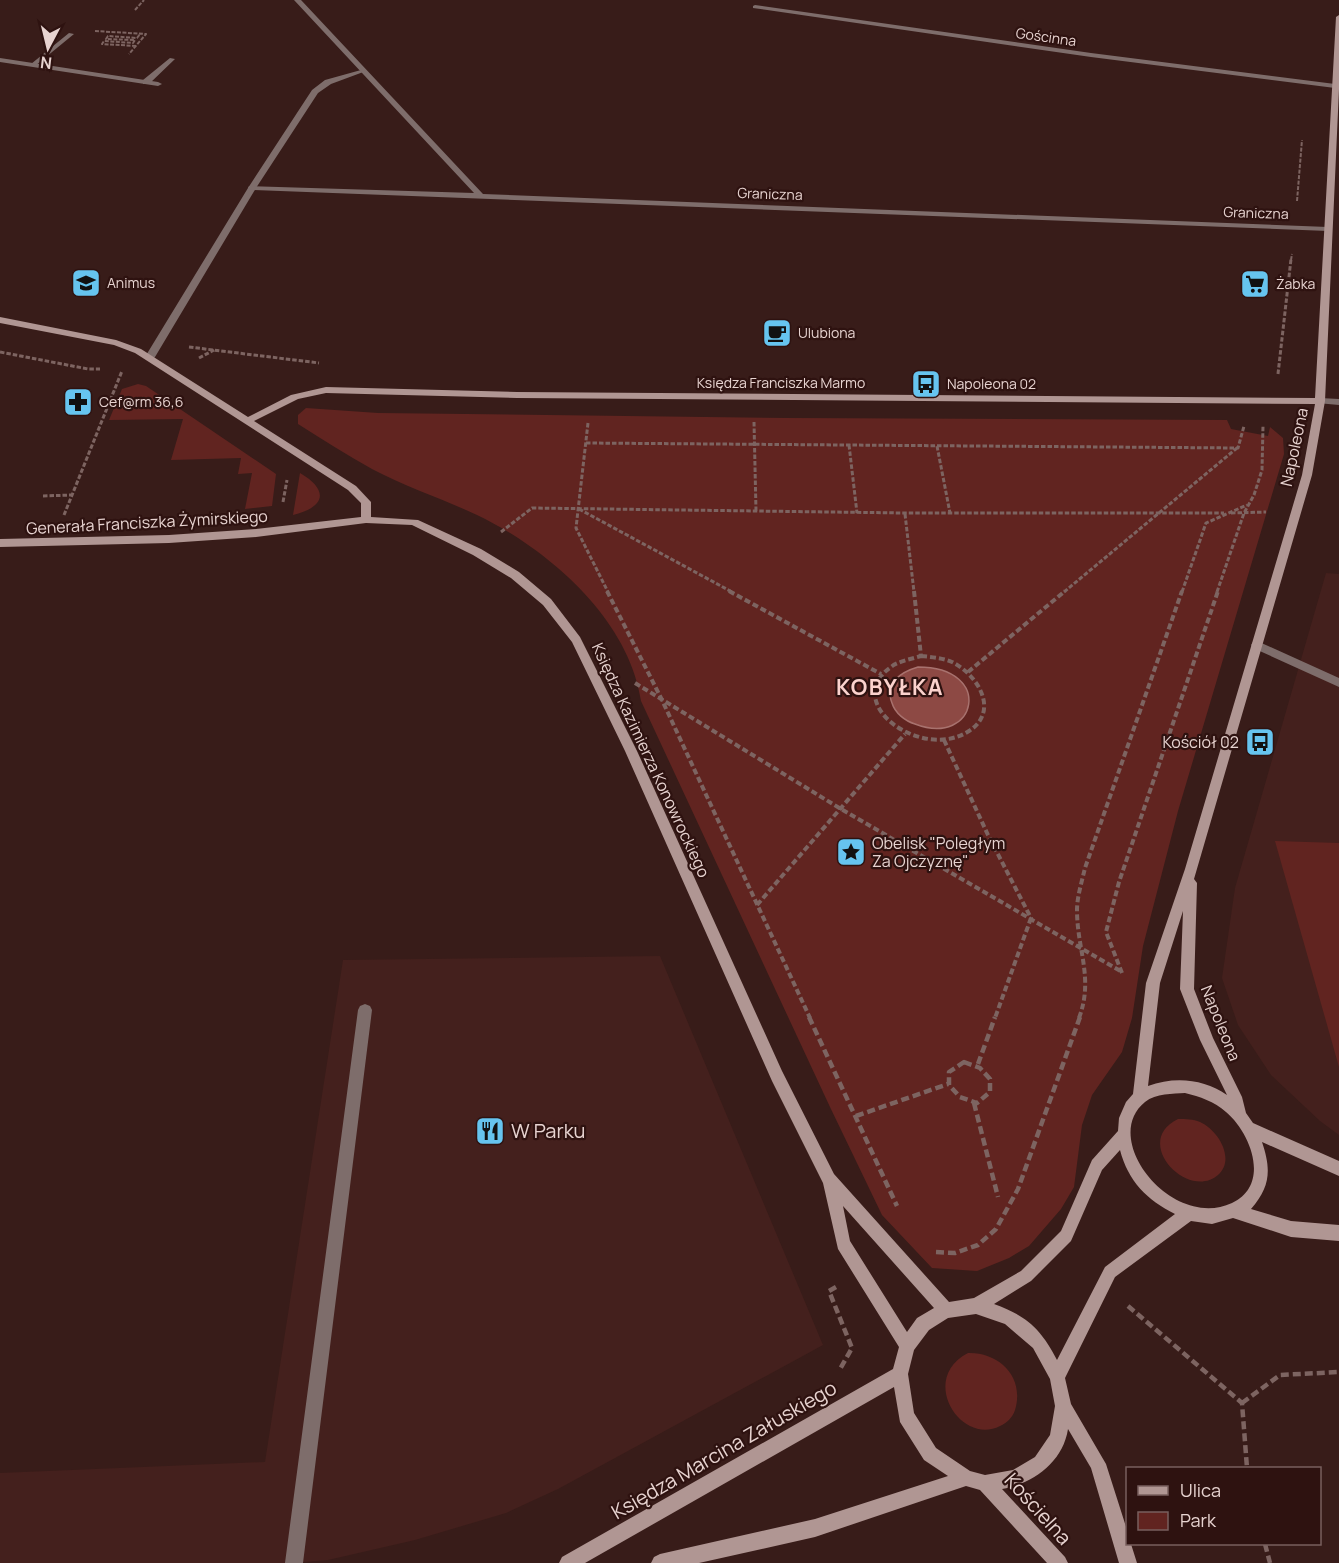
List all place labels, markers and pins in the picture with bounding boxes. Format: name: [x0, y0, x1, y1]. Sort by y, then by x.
school or university icon: Animus: [70, 267, 102, 299]
supermarket icon: Żabka: [1239, 268, 1271, 300]
place label: Animus: [107, 273, 155, 292]
place label: Żabka: [1276, 274, 1315, 293]
cafe icon: Ulubiona: [761, 317, 793, 349]
place label: Ulubiona: [798, 323, 855, 342]
bus stop icon: Napoleona 02: [910, 368, 942, 400]
place label: Napoleona 02: [947, 374, 1036, 393]
pharmacy icon: Cef@rm 36,6: [62, 386, 94, 418]
place label: Cef@rm 36,6: [99, 392, 183, 411]
bus stop icon: Kościół 02: [1244, 726, 1276, 758]
place label: Kościół 02: [1162, 731, 1239, 753]
place label: Obelisk "Poległym Za Ojczyznę": [872, 832, 1005, 872]
place icon: Obelisk "Poległym Za Ojczyznę": [835, 836, 867, 868]
restaurant icon: W Parku: [474, 1115, 506, 1147]
place label: W Parku: [511, 1117, 585, 1144]

